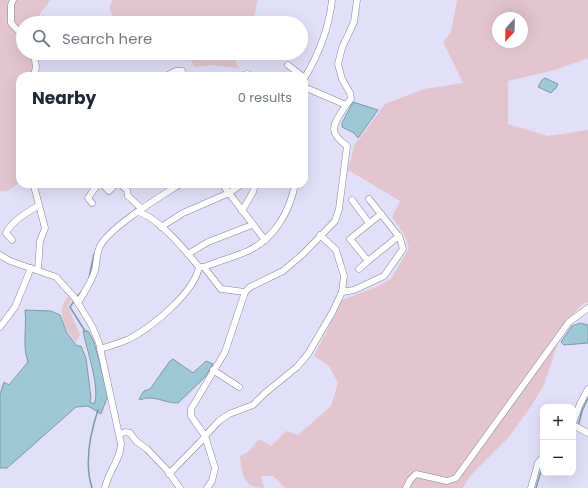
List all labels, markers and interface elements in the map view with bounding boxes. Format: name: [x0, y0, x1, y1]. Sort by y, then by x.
north arrow: [492, 12, 528, 48]
search box: [16, 16, 308, 60]
icon: search: [30, 27, 52, 49]
text: Search here: [62, 28, 152, 49]
text: Nearby: [32, 86, 96, 110]
text: 0 results: [238, 88, 292, 107]
map controls: [540, 404, 576, 476]
button: +: [540, 404, 576, 440]
button: −: [540, 440, 576, 476]

